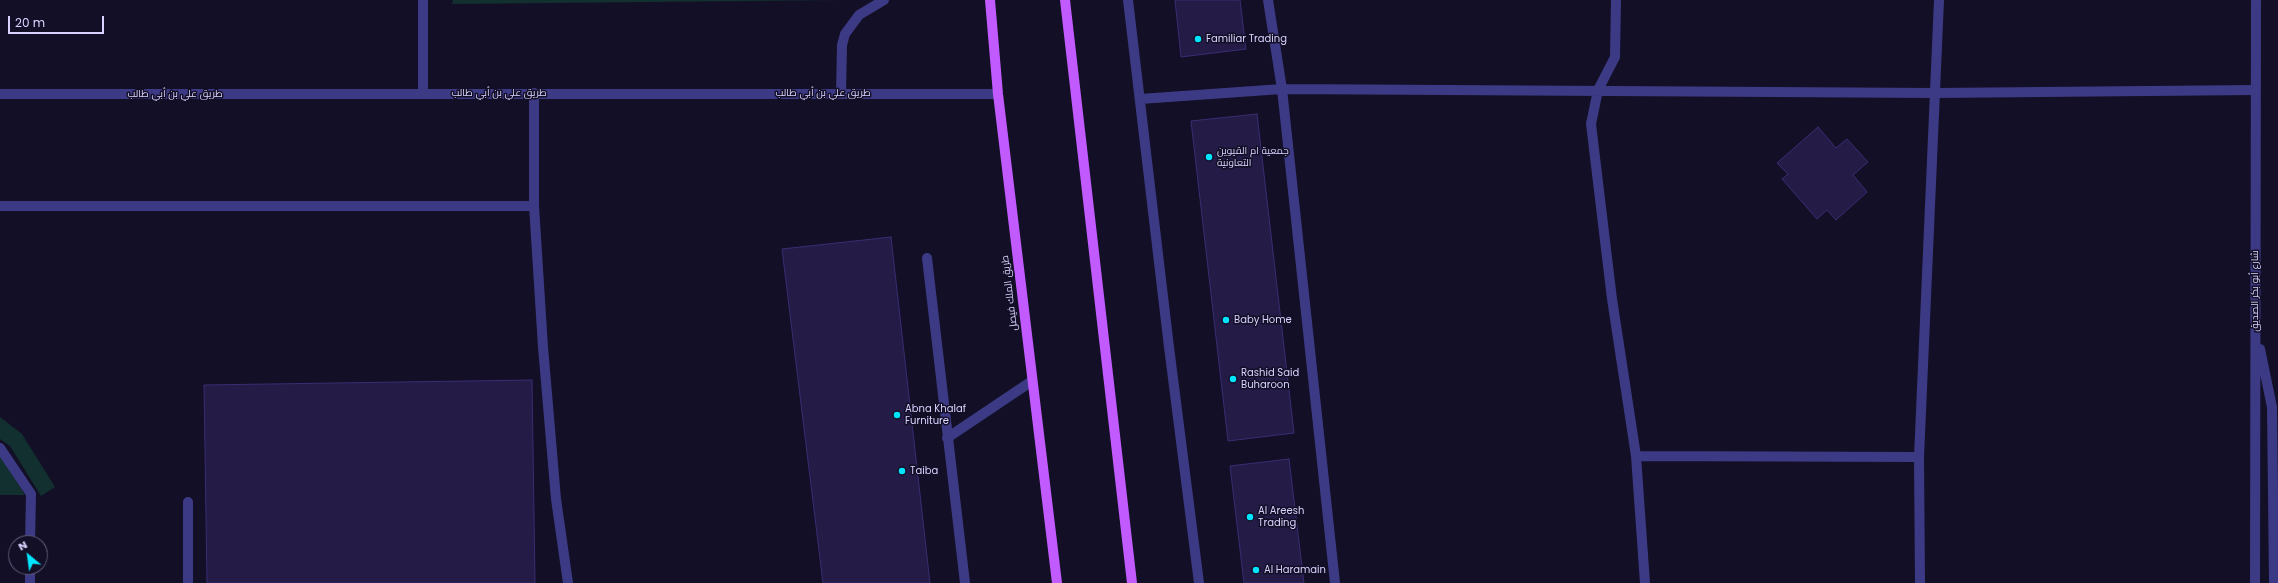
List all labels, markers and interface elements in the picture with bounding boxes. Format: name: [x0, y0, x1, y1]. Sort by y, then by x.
scale bar: [10, 8, 106, 34]
text: 20 m: [15, 14, 45, 31]
place label: Familiar Trading: [1206, 33, 1287, 45]
marker: Familiar Trading: [1193, 34, 1203, 44]
street label: طريق علي بن أبي طالب: [451, 87, 547, 99]
street label: طريق علي بن أبي طالب: [775, 87, 871, 99]
street label: طريق علي بن أبي طالب: [127, 88, 223, 100]
place label: جمعية ام القيوين التعاونية: [1217, 145, 1289, 168]
marker: جمعية ام القيوين التعاونية: [1204, 152, 1214, 162]
street label: شارع أبو بكر الصديق: [2249, 250, 2261, 332]
street label: طريق الملك فيصل: [999, 254, 1021, 332]
place label: Baby Home: [1234, 314, 1292, 326]
marker: Baby Home: [1221, 315, 1231, 325]
place label: Rashid Said Buharoon: [1241, 367, 1299, 390]
marker: Rashid Said Buharoon: [1228, 374, 1238, 384]
place label: Abna Khalaf Furniture: [905, 403, 966, 426]
marker: Abna Khalaf Furniture: [892, 410, 902, 420]
place label: Taiba: [910, 465, 938, 477]
marker: Taiba: [897, 466, 907, 476]
place label: Al Areesh Trading: [1258, 505, 1304, 528]
marker: Al Areesh Trading: [1245, 512, 1255, 522]
north arrow: [8, 535, 48, 575]
text: N: [15, 536, 30, 554]
place label: Al Haramain: [1264, 564, 1326, 576]
marker: Al Haramain: [1251, 565, 1261, 575]

